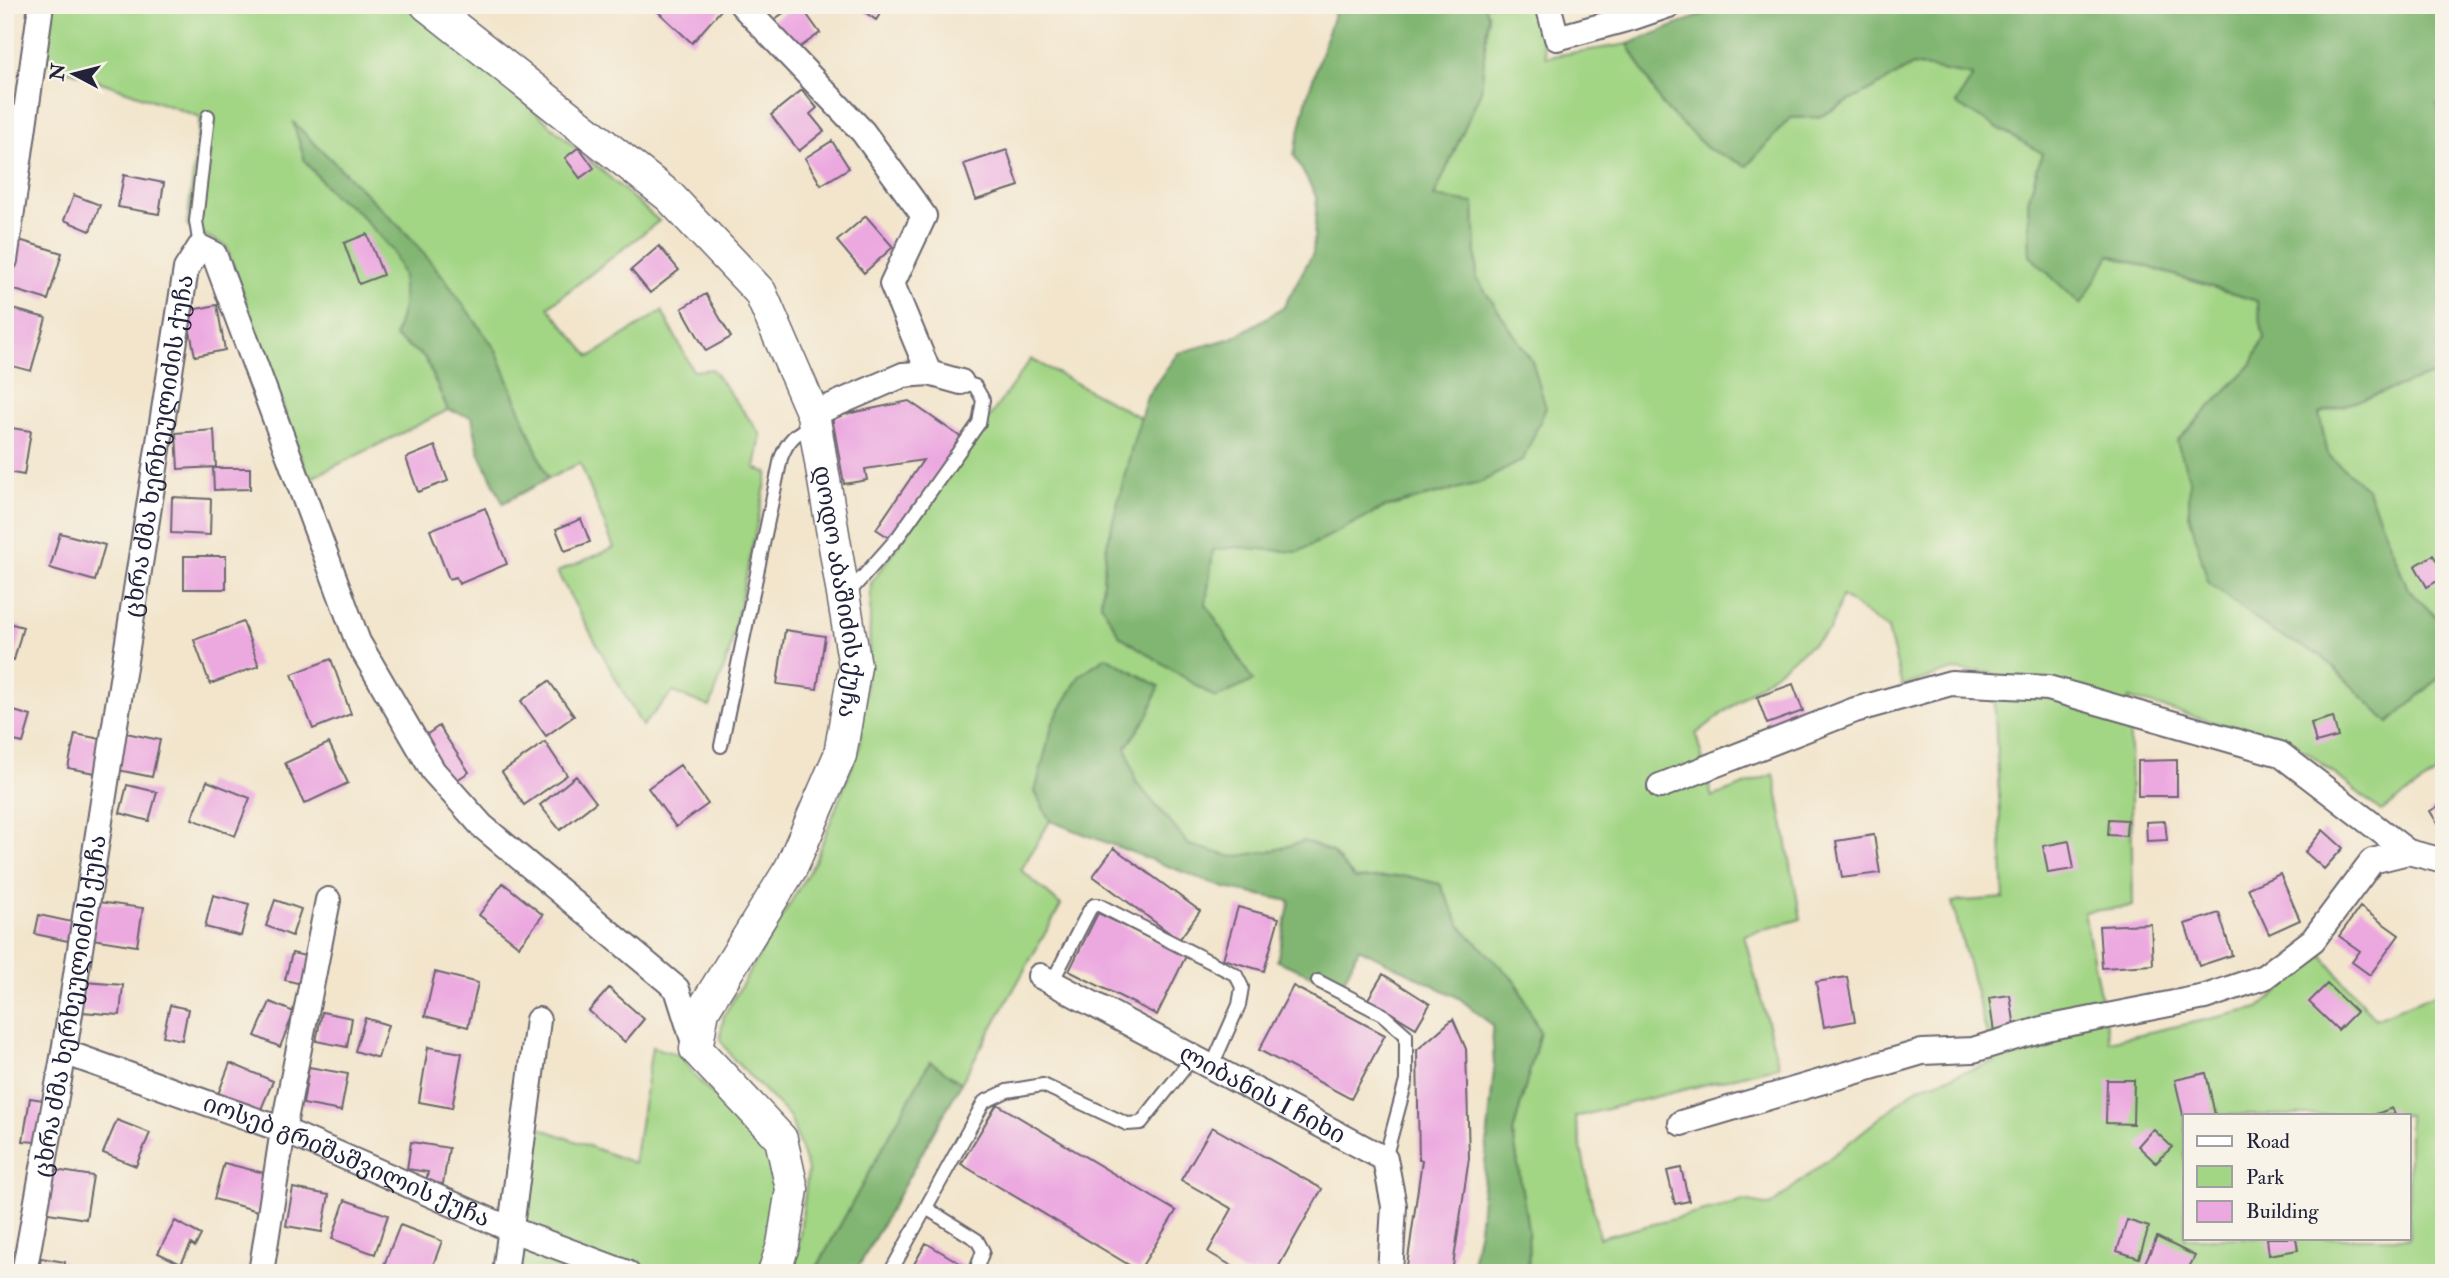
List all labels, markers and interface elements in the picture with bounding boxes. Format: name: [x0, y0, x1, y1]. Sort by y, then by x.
north arrow: [38, 38, 108, 108]
text: N: [45, 61, 71, 83]
street label: ცხრა ძმა ხერხეულიძის ქუჩა: [116, 272, 200, 619]
street label: დოდო აბაშიძის ქუჩა: [806, 463, 871, 721]
street label: ცხრა ძმა ხერხეულიძის ქუჩა: [26, 833, 113, 1179]
street label: ლიბანის I ჩიხი: [1174, 1037, 1351, 1151]
street label: იოსებ გრიშაშვილის ქუჩა: [199, 1087, 495, 1234]
legend: [2183, 1114, 2410, 1240]
text: Road: [2246, 1128, 2291, 1155]
text: Park: [2246, 1164, 2284, 1191]
text: Building: [2246, 1198, 2319, 1225]

